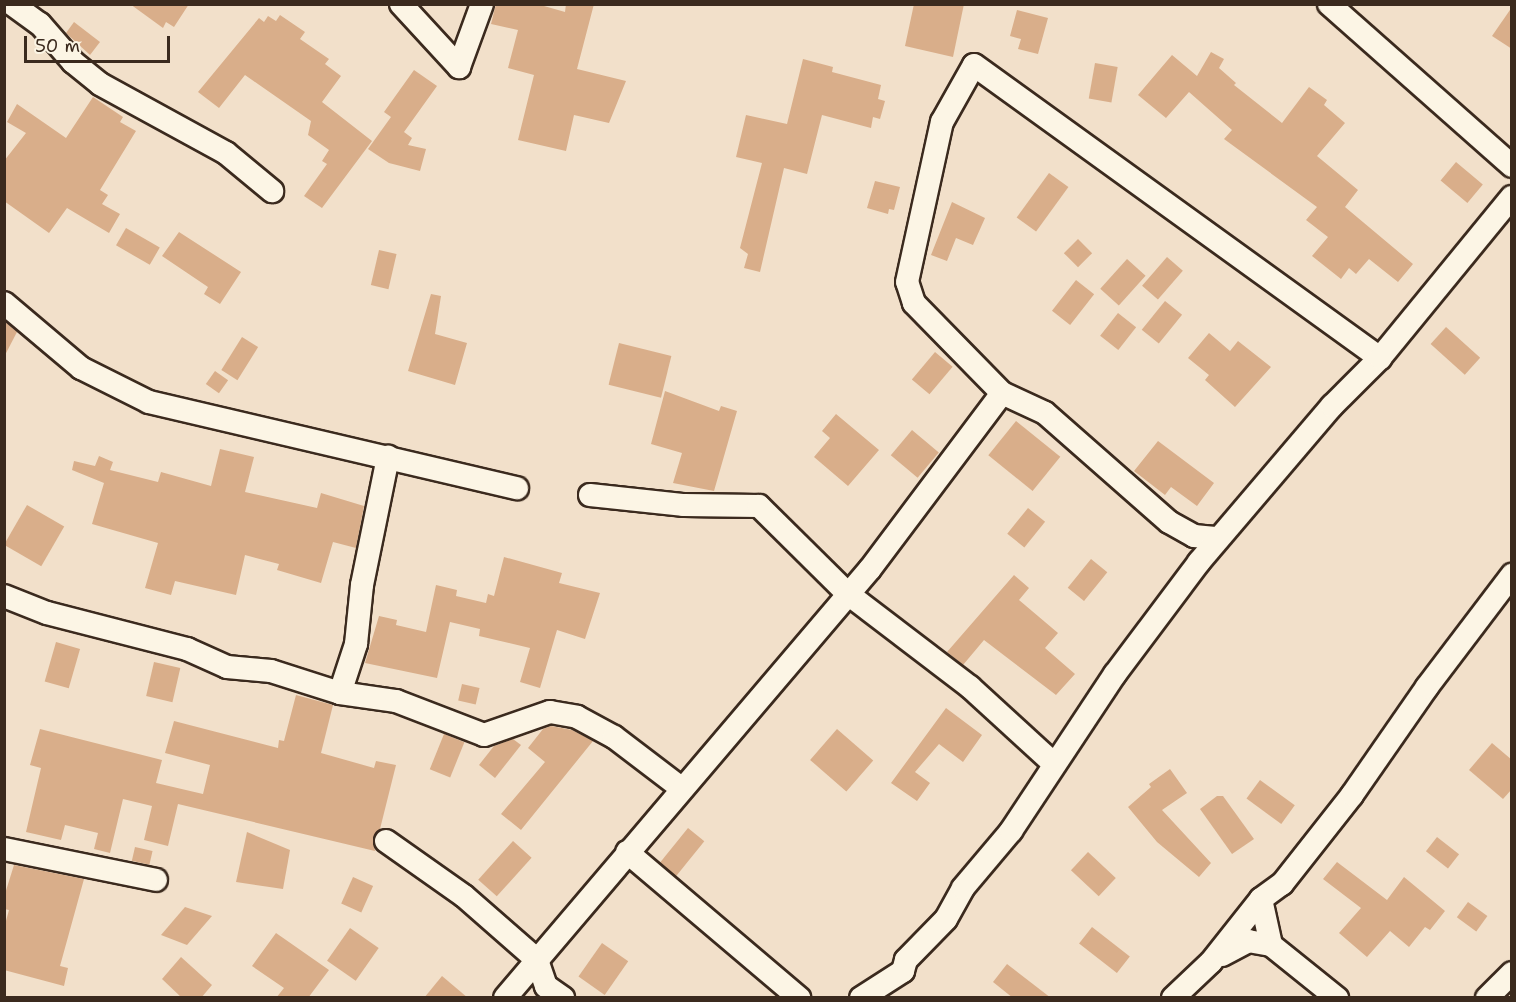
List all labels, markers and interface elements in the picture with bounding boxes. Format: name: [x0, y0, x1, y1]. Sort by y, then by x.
scale bar: [27, 24, 172, 62]
text: 50 m: [35, 34, 80, 58]

